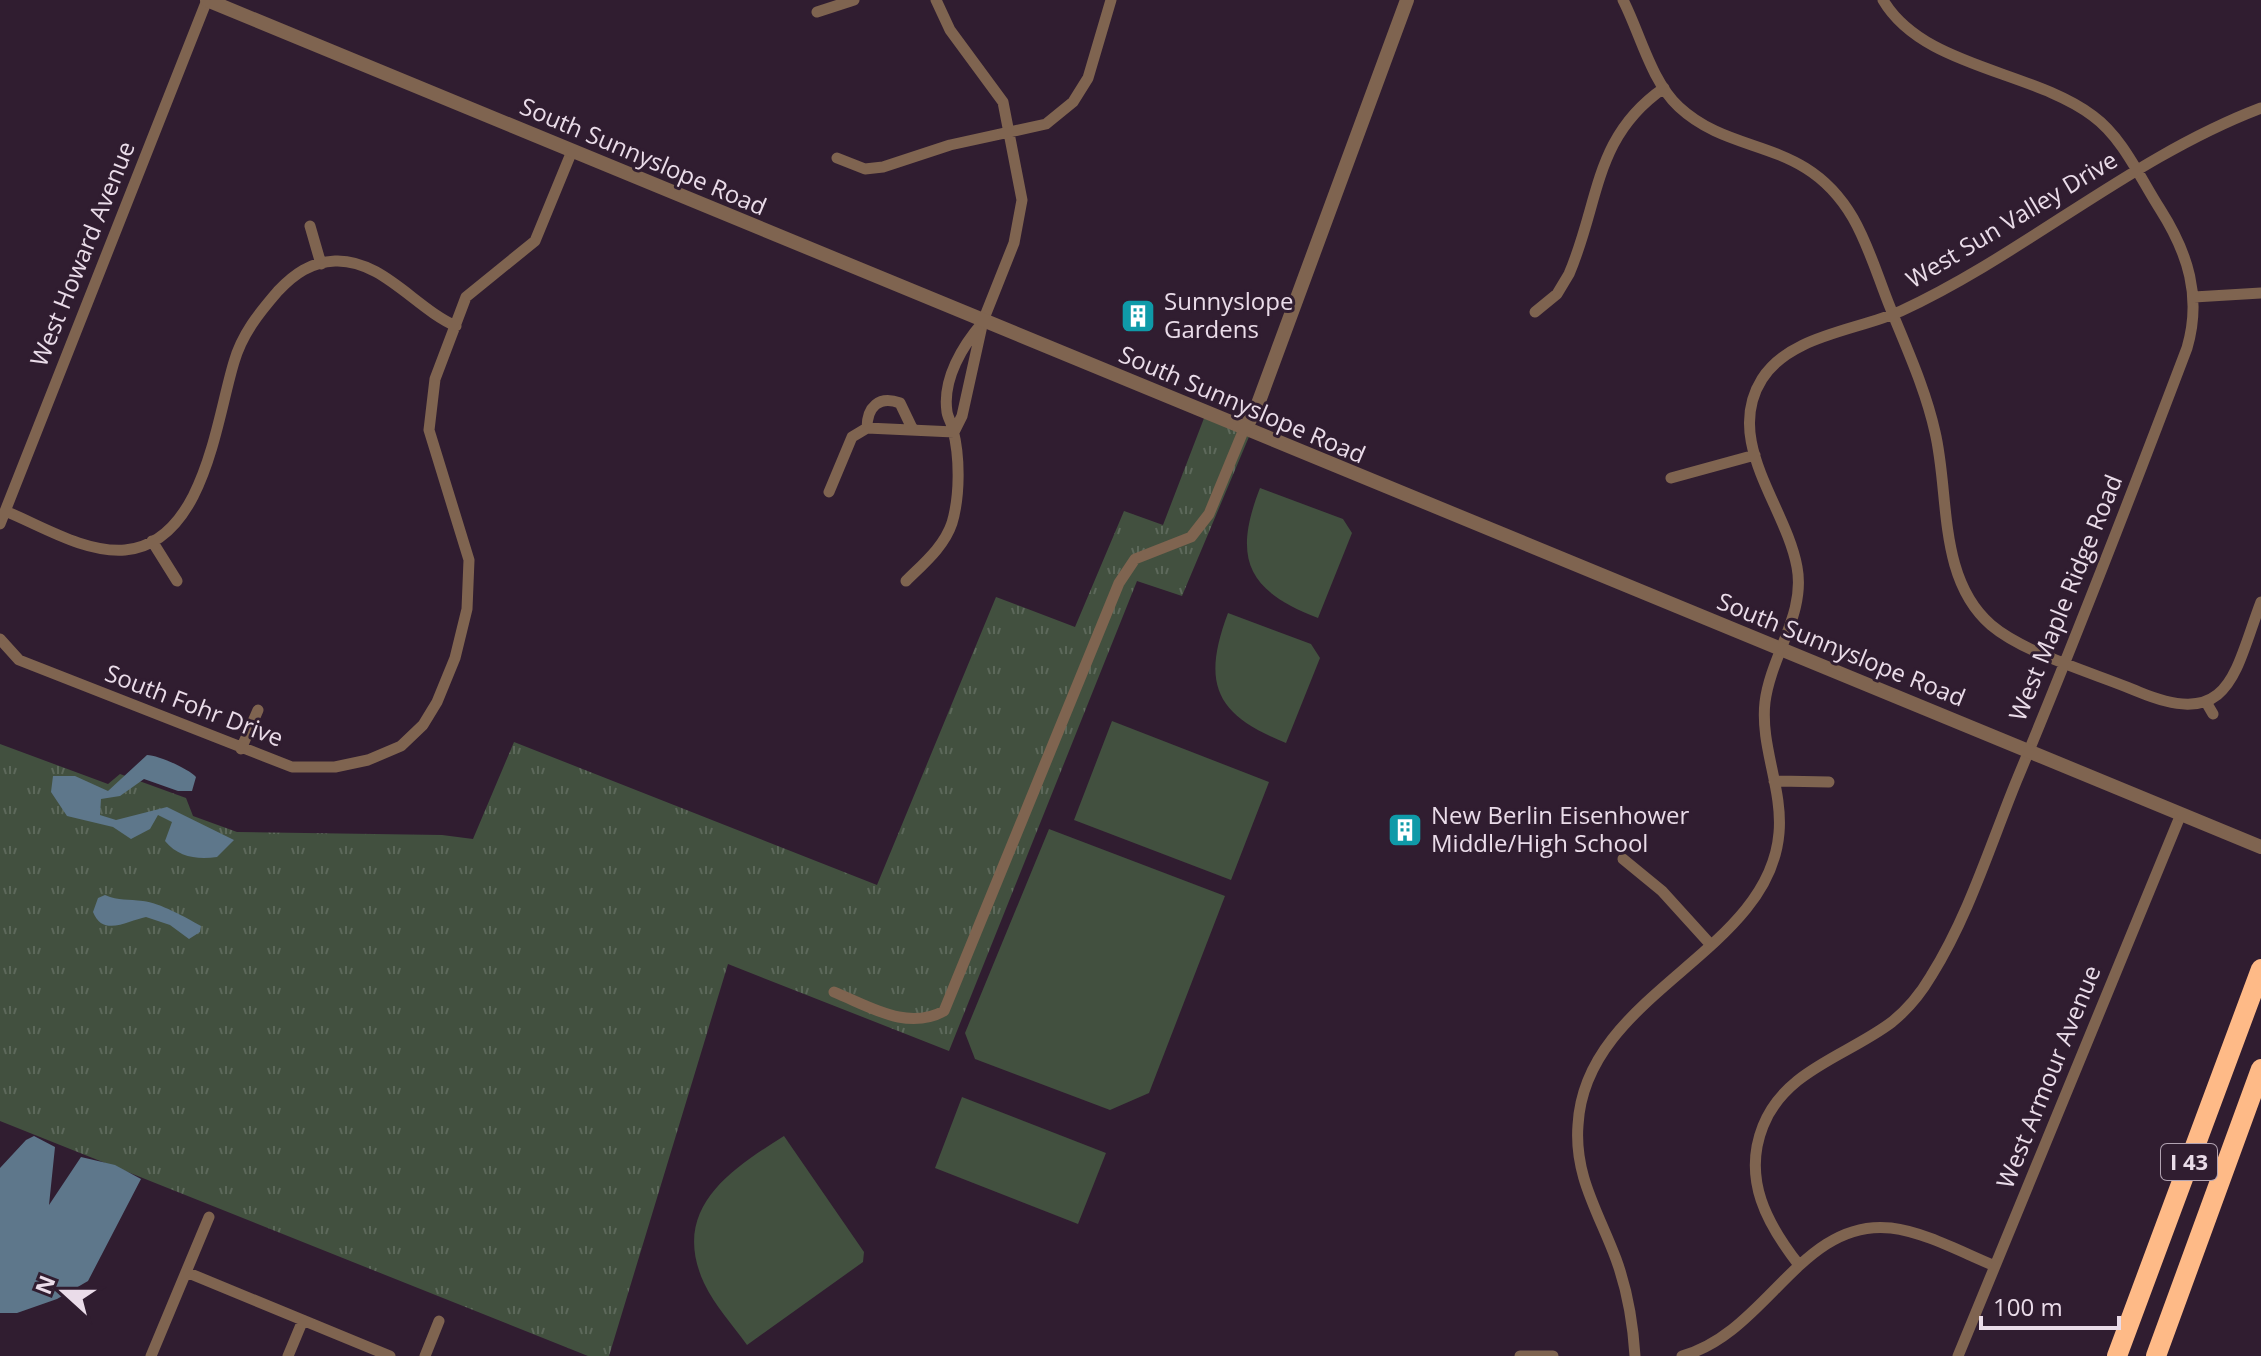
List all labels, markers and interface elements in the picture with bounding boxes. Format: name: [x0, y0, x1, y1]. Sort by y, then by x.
street label: South Sunnyslope Road: [515, 89, 772, 223]
street label: West Howard Avenue: [21, 136, 142, 371]
street label: West Sun Valley Drive: [1899, 143, 2123, 295]
place label: Sunnyslope Gardens: [1164, 284, 1293, 345]
building icon: Sunnyslope Gardens: [1119, 297, 1157, 335]
street label: South Sunnyslope Road: [1114, 337, 1371, 471]
street label: West Maple Ridge Road: [2000, 469, 2129, 725]
street label: South Sunnyslope Road: [1713, 584, 1970, 713]
street label: South Fohr Drive: [101, 655, 288, 754]
place label: New Berlin Eisenhower Middle/High School: [1431, 798, 1689, 859]
building icon: New Berlin Eisenhower Middle/High School: [1386, 811, 1424, 849]
street label: West Armour Avenue: [1988, 960, 2107, 1193]
road number: I 43: [2161, 1144, 2217, 1180]
north arrow: [24, 1252, 104, 1332]
text: N: [27, 1271, 62, 1298]
scale bar: [1981, 1280, 2119, 1330]
text: 100 m: [1993, 1290, 2063, 1323]

